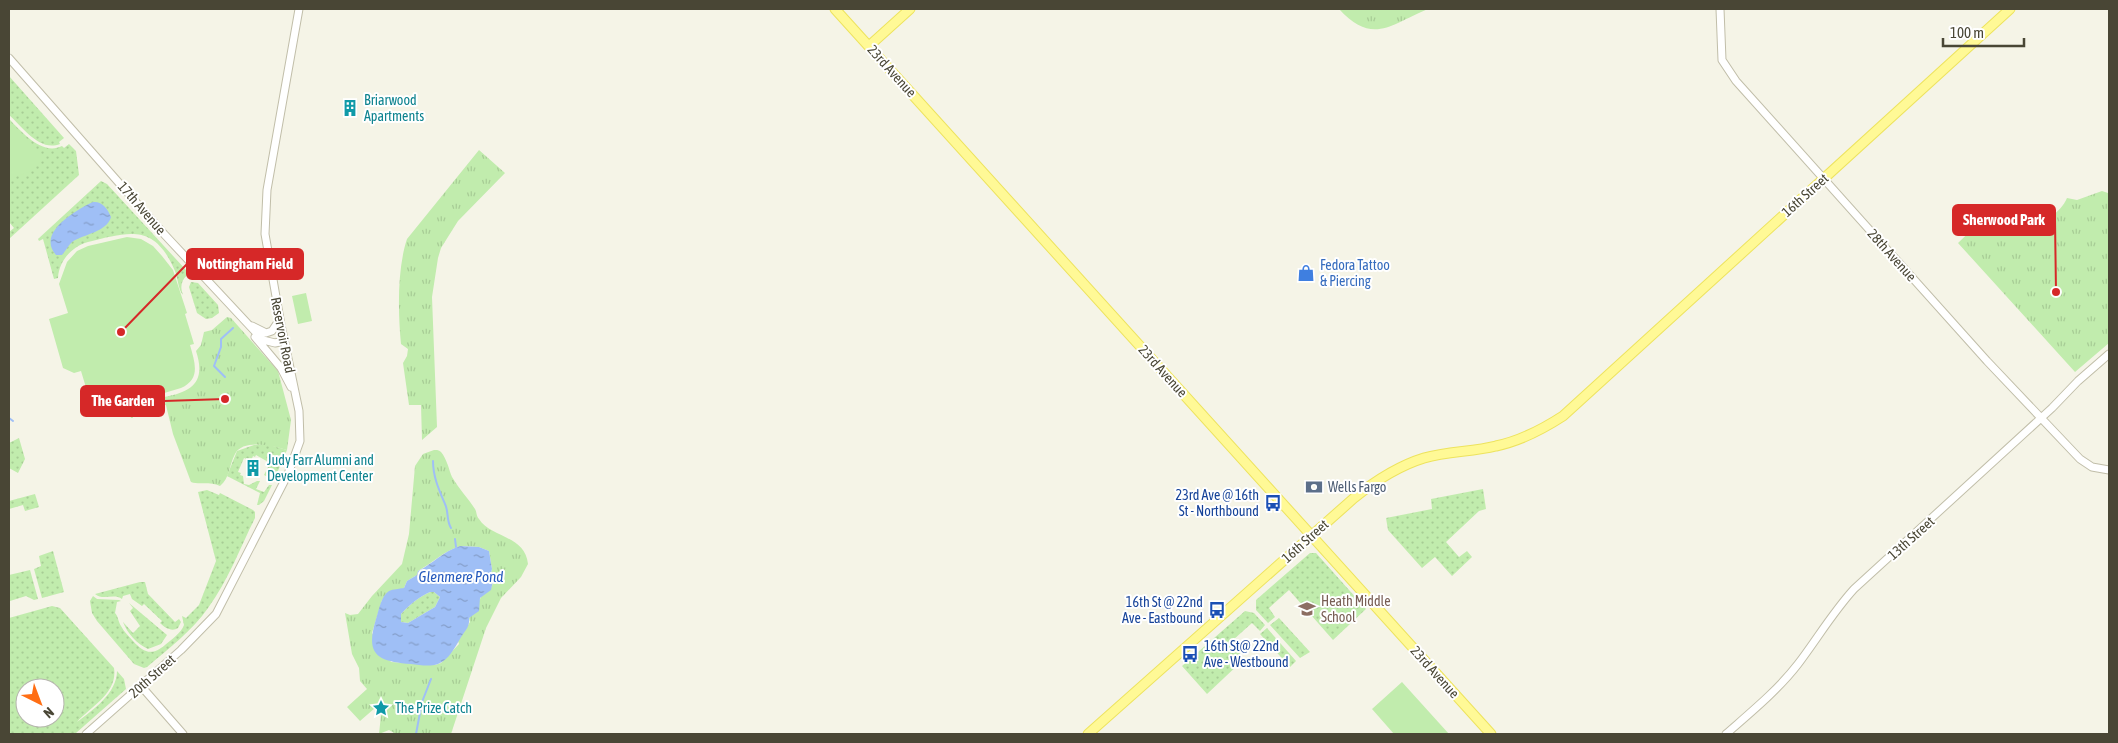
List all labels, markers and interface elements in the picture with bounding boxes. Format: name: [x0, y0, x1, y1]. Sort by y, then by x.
scale bar: [1943, 15, 2024, 47]
text: 100 m: [1950, 24, 1984, 41]
street label: 23rd Avenue: [864, 42, 920, 100]
place label: Briarwood Apartments: [364, 92, 424, 124]
building icon: Briarwood Apartments: [340, 98, 360, 118]
street label: 16th Street: [1779, 170, 1831, 220]
street label: 17th Avenue: [115, 178, 169, 238]
callout: Sherwood Park: [1953, 205, 2055, 235]
text: Sherwood Park: [1963, 211, 2045, 228]
street label: 28th Avenue: [1864, 226, 1920, 284]
callout: Nottingham Field: [187, 249, 303, 279]
text: Nottingham Field: [197, 255, 293, 272]
place label: Fedora Tattoo & Piercing: [1320, 257, 1390, 289]
shop icon: Fedora Tattoo & Piercing: [1296, 263, 1316, 283]
street label: Reservoir Road: [268, 296, 298, 374]
street label: 23rd Avenue: [1135, 342, 1191, 400]
callout: The Garden: [81, 386, 164, 416]
text: The Garden: [92, 392, 154, 409]
place label: Judy Farr Alumni and Development Center: [267, 452, 374, 484]
building icon: Judy Farr Alumni and Development Center: [243, 458, 263, 478]
bank icon: Wells Fargo: [1304, 477, 1324, 497]
place label: Wells Fargo: [1328, 479, 1386, 495]
place label: 23rd Ave @ 16th St - Northbound: [1176, 487, 1259, 519]
bus stop icon: 23rd Ave @ 16th St - Northbound: [1263, 493, 1283, 513]
street label: 13th Street: [1885, 513, 1937, 563]
street label: 16th Street: [1279, 516, 1331, 566]
water label: Glenmere Pond: [419, 568, 503, 585]
place label: Heath Middle School: [1321, 593, 1391, 625]
place label: 16th St @ 22nd Ave - Eastbound: [1122, 594, 1203, 626]
school or university icon: Heath Middle School: [1297, 599, 1317, 619]
bus stop icon: 16th St @ 22nd Ave - Eastbound: [1207, 600, 1227, 620]
place label: 16th St@ 22nd Ave - Westbound: [1204, 638, 1289, 670]
street label: 23rd Avenue: [1407, 643, 1463, 701]
bus stop icon: 16th St@ 22nd Ave - Westbound: [1180, 644, 1200, 664]
street label: 20th Street: [126, 651, 178, 701]
north arrow: [15, 678, 65, 728]
place icon: The Prize Catch: [371, 698, 391, 718]
place label: The Prize Catch: [395, 700, 472, 716]
text: N: [40, 704, 57, 721]

